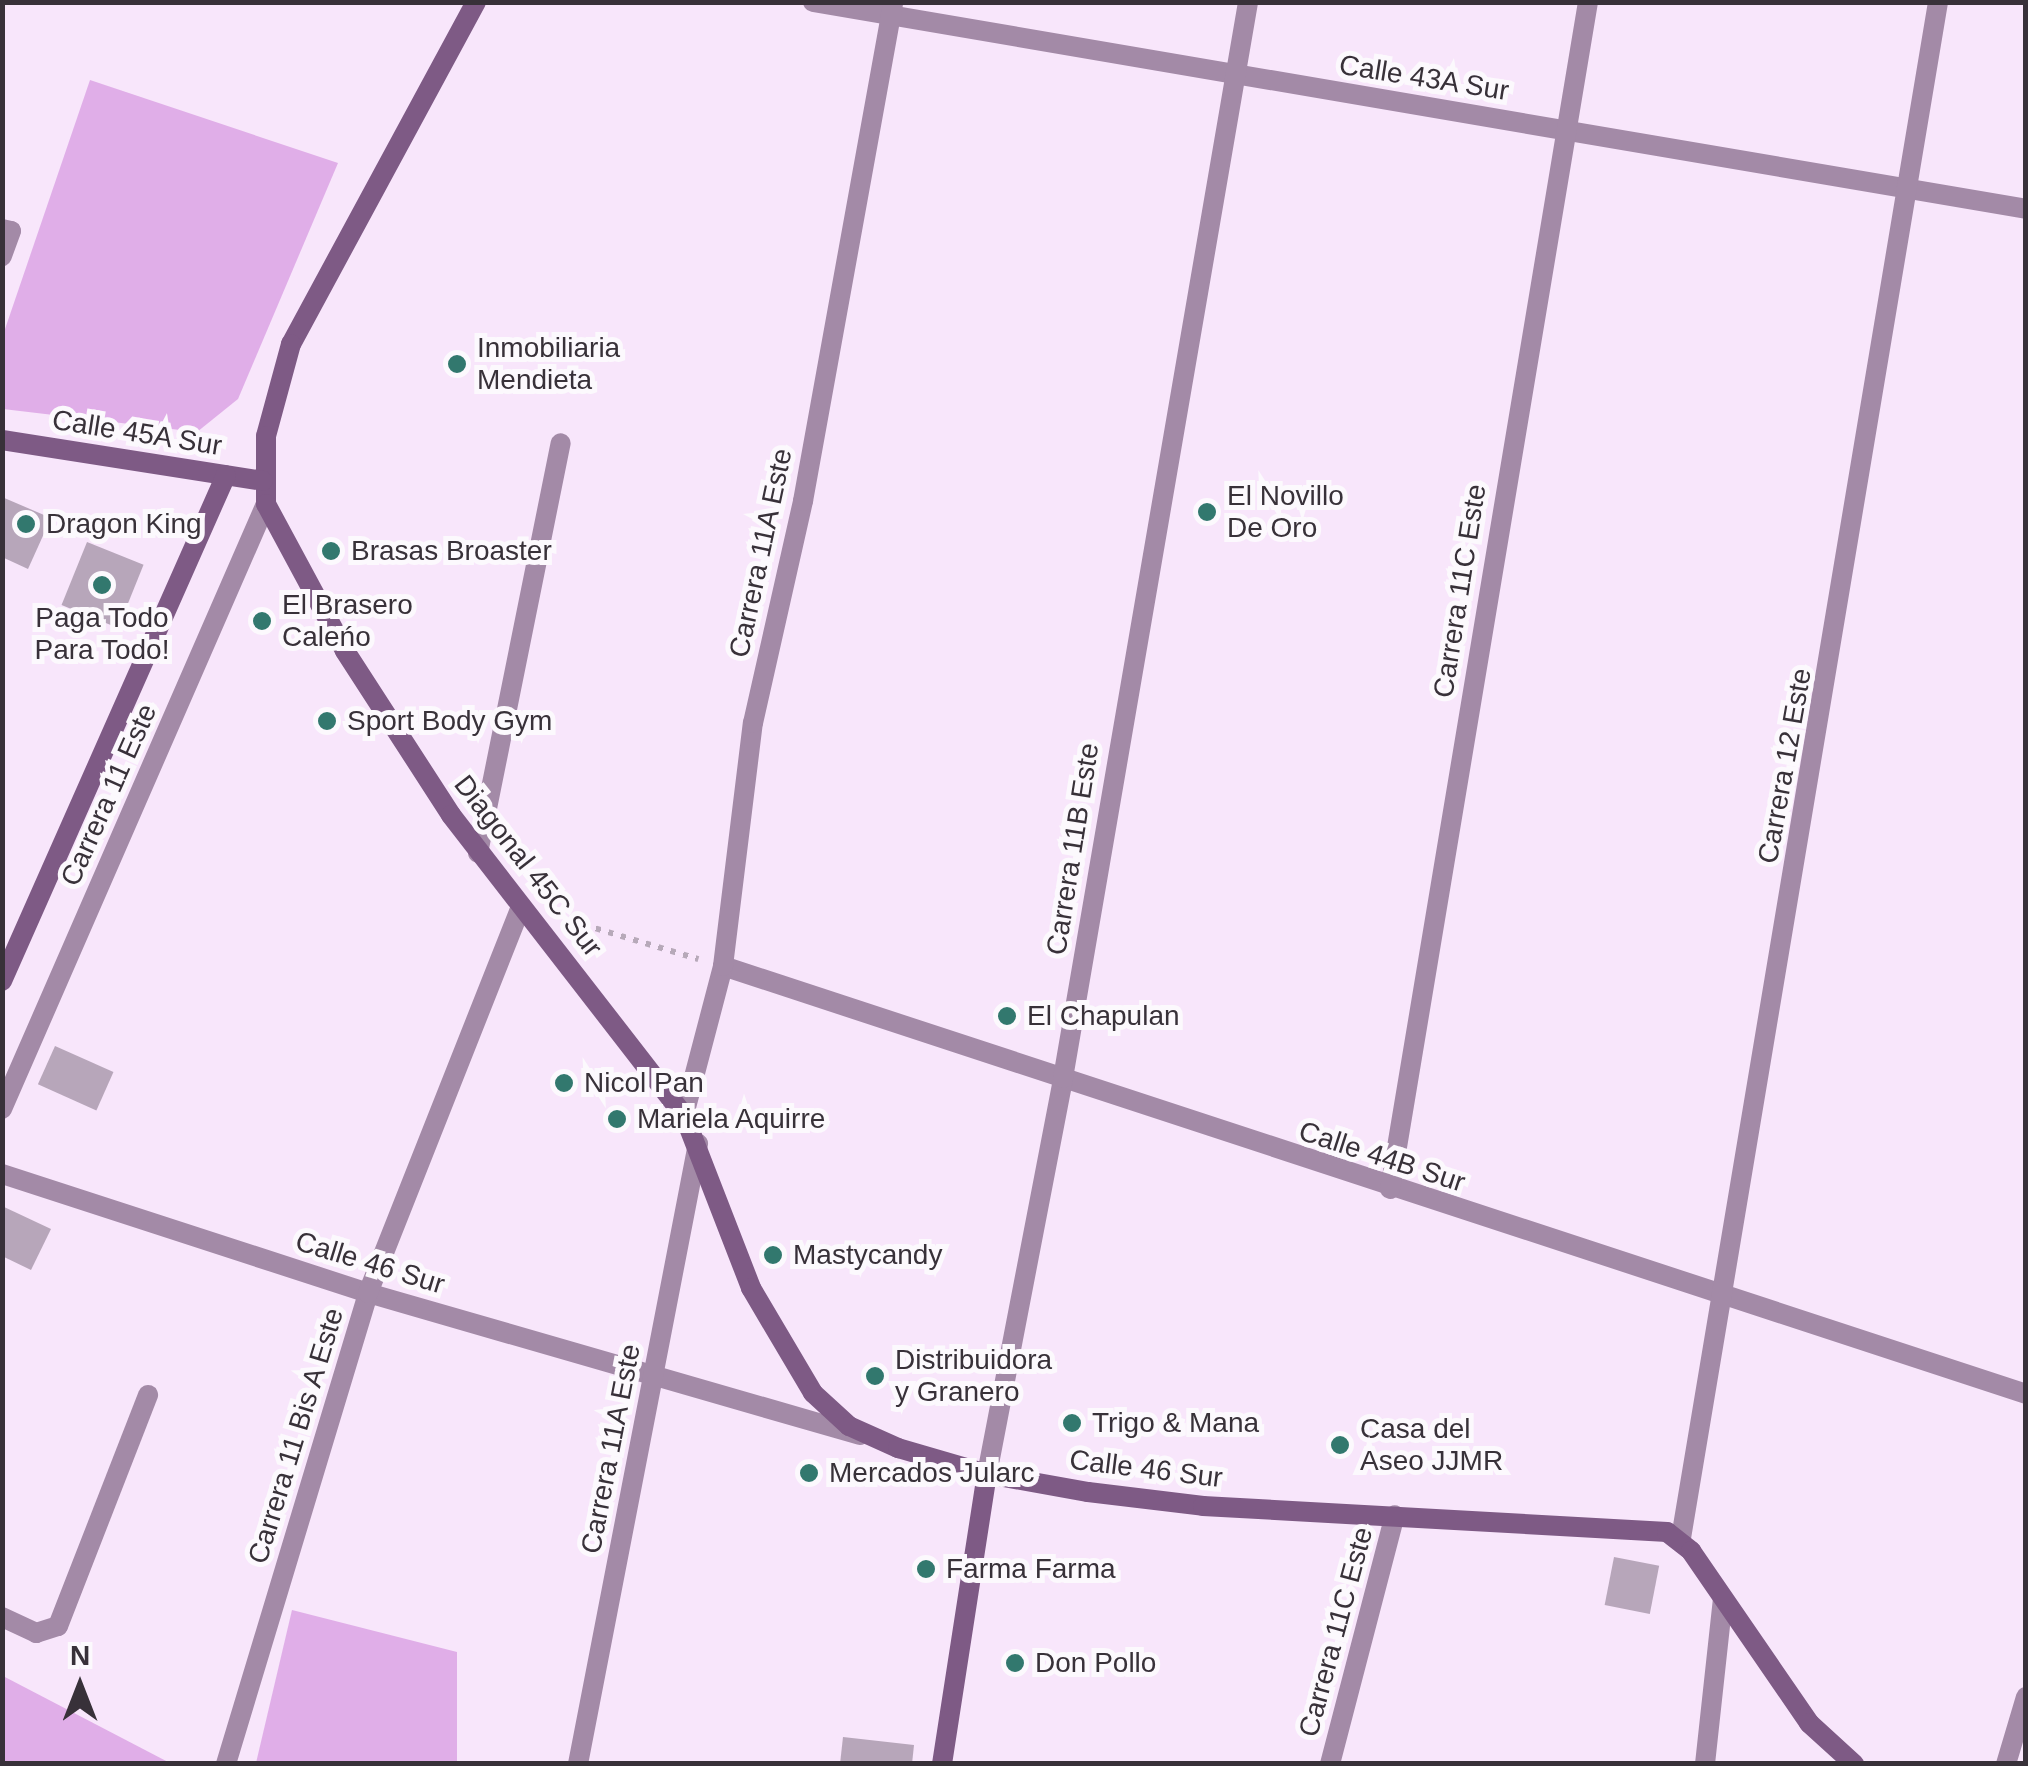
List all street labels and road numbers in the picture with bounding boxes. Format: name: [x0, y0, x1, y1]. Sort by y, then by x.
street label: Calle 43A Sur: [1336, 48, 1512, 108]
street label: Calle 45A Sur: [49, 403, 225, 463]
street label: Carrera 11A Este: [722, 445, 800, 661]
street label: Carrera 11C Este: [1427, 482, 1493, 700]
street label: Carrera 12 Este: [1751, 666, 1819, 866]
street label: Carrera 11 Este: [54, 699, 164, 891]
street label: Carrera 11B Este: [1040, 741, 1106, 957]
street label: Diagonal 45C Sur: [447, 769, 609, 963]
street label: Calle 44B Sur: [1295, 1114, 1469, 1200]
street label: Calle 46 Sur: [291, 1224, 449, 1302]
street label: Carrera 11 Bis A Este: [241, 1303, 351, 1569]
street label: Carrera 11A Este: [574, 1341, 648, 1557]
street label: Calle 46 Sur: [1067, 1443, 1225, 1495]
street label: Carrera 11C Este: [1292, 1523, 1380, 1741]

